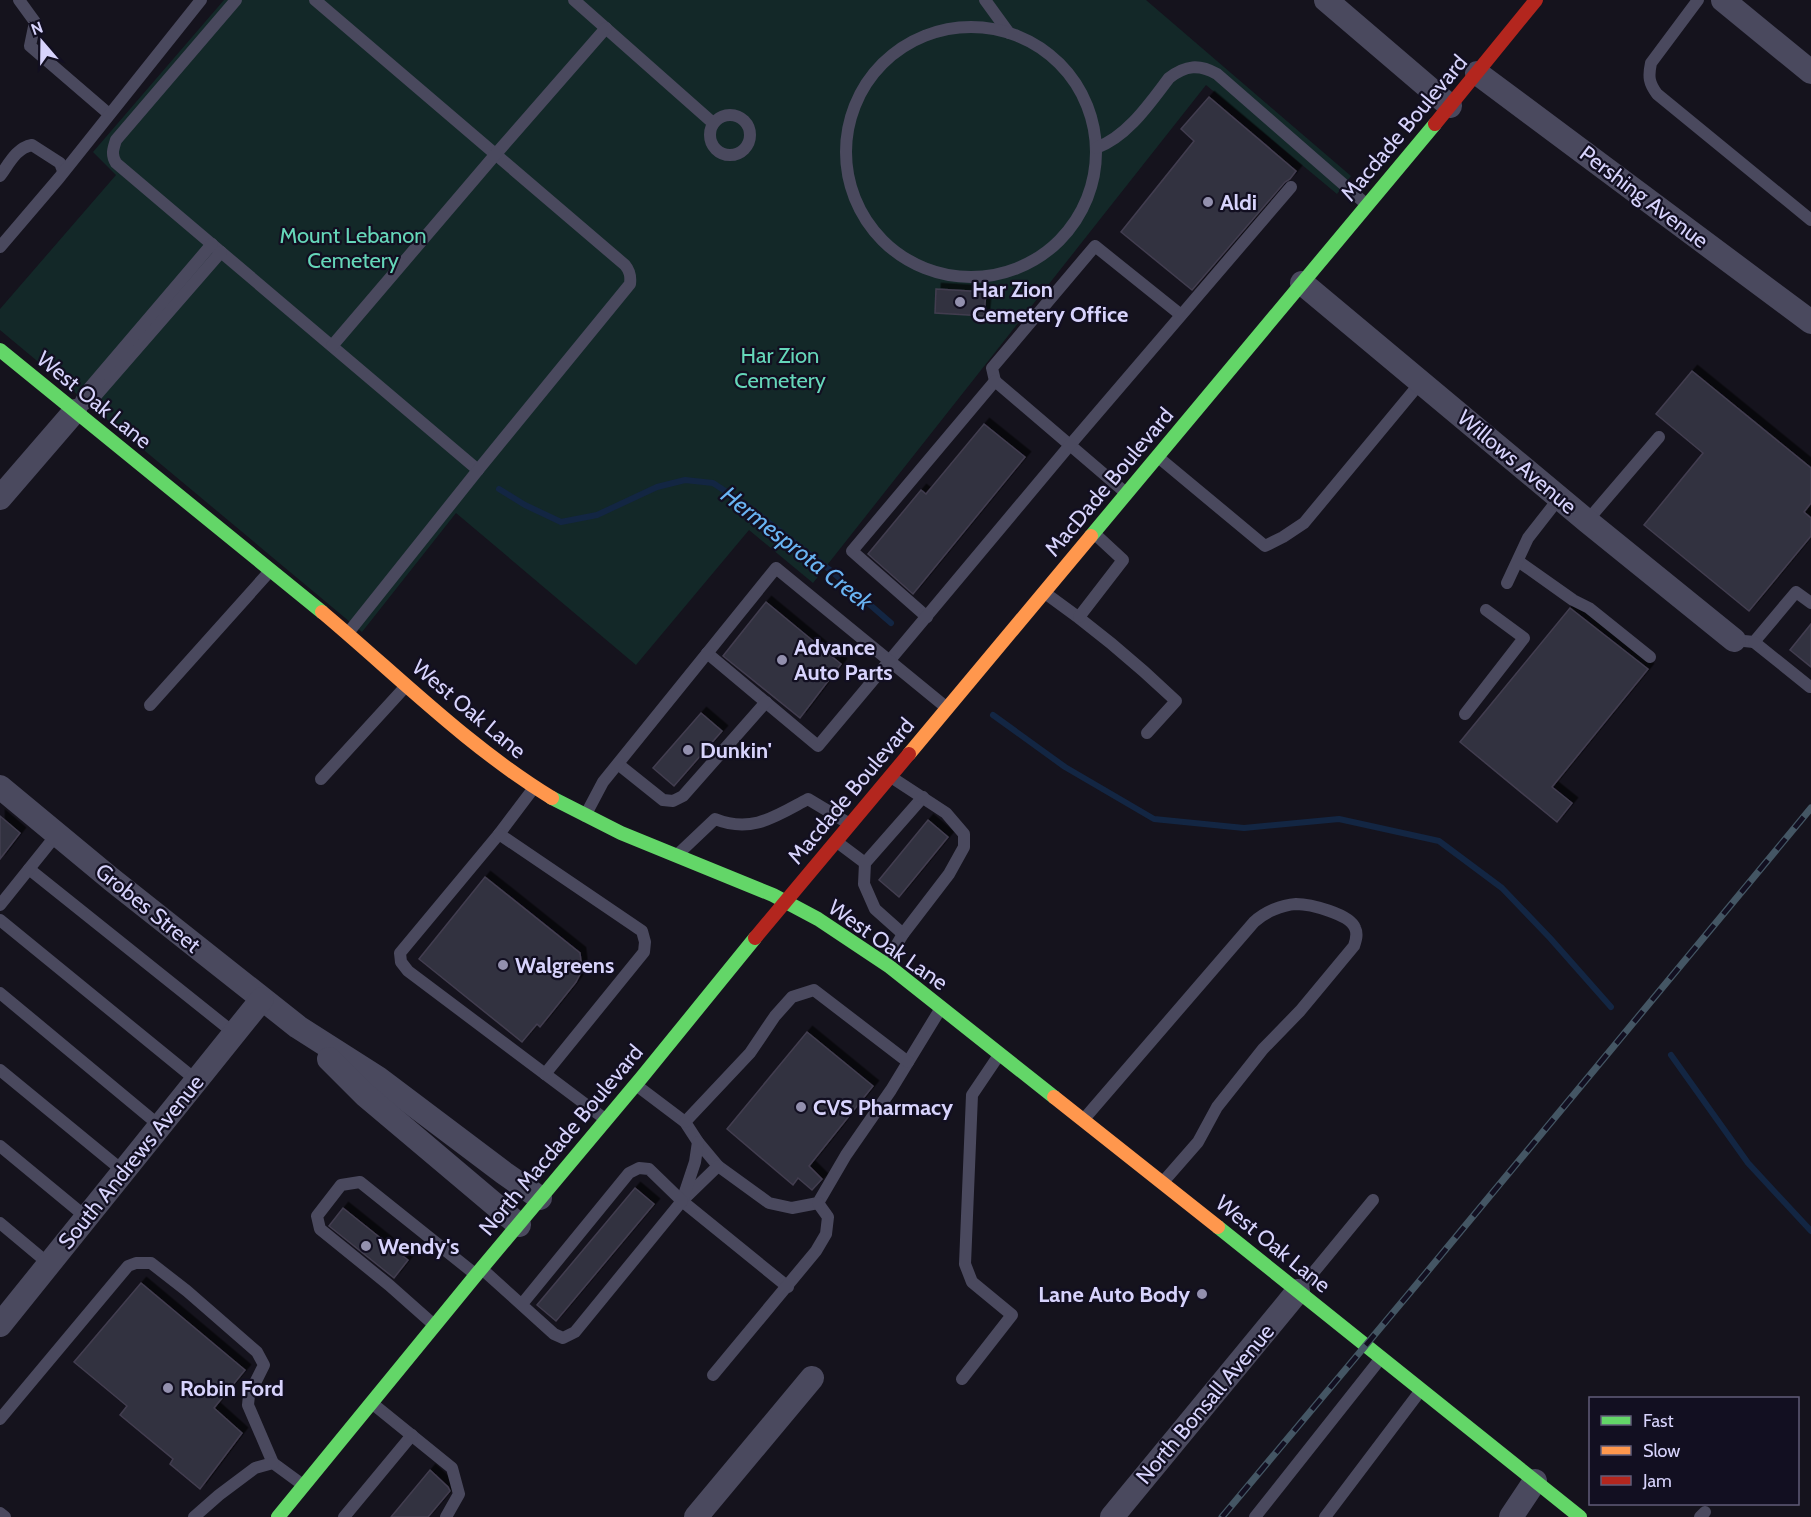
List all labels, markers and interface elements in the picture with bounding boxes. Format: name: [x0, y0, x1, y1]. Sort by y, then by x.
north arrow: [12, 12, 72, 72]
text: N: [28, 18, 46, 39]
street label: Macdade Boulevard: [1335, 49, 1473, 207]
street label: Pershing Avenue: [1574, 140, 1714, 254]
place label: Aldi: [1220, 189, 1257, 216]
marker: Aldi: [1201, 195, 1215, 209]
park label: Mount Lebanon Cemetery: [279, 222, 427, 274]
place label: Har Zion Cemetery Office: [972, 276, 1128, 328]
marker: Har Zion Cemetery Office: [953, 295, 967, 309]
park label: Har Zion Cemetery: [734, 342, 826, 394]
street label: West Oak Lane: [31, 345, 157, 455]
street label: MacDade Boulevard: [1039, 402, 1179, 562]
street label: Willows Avenue: [1452, 404, 1582, 520]
water label: Hermesprota Creek: [716, 480, 879, 617]
place label: Advance Auto Parts: [794, 634, 893, 686]
marker: Advance Auto Parts: [775, 653, 789, 667]
street label: West Oak Lane: [407, 654, 531, 764]
street label: Macdade Boulevard: [782, 712, 920, 870]
place label: Dunkin': [700, 737, 772, 764]
marker: Dunkin': [681, 743, 695, 757]
street label: Grobes Street: [90, 857, 206, 959]
street label: West Oak Lane: [823, 894, 953, 996]
place label: Walgreens: [515, 952, 614, 979]
marker: Walgreens: [496, 958, 510, 972]
street label: North Macdade Boulevard: [473, 1039, 649, 1241]
street label: South Andrews Avenue: [52, 1069, 210, 1255]
place label: CVS Pharmacy: [813, 1094, 953, 1121]
marker: CVS Pharmacy: [794, 1100, 808, 1114]
street label: West Oak Lane: [1210, 1189, 1336, 1299]
place label: Wendy's: [378, 1233, 459, 1260]
marker: Wendy's: [359, 1239, 373, 1253]
place label: Lane Auto Body: [1038, 1281, 1190, 1308]
marker: Lane Auto Body: [1195, 1287, 1209, 1301]
street label: North Bonsall Avenue: [1130, 1318, 1280, 1490]
place label: Robin Ford: [180, 1375, 284, 1402]
marker: Robin Ford: [161, 1381, 175, 1395]
legend: [1589, 1397, 1799, 1505]
text: Fast: [1643, 1410, 1674, 1432]
text: Slow: [1643, 1440, 1680, 1462]
text: Jam: [1642, 1470, 1672, 1492]

